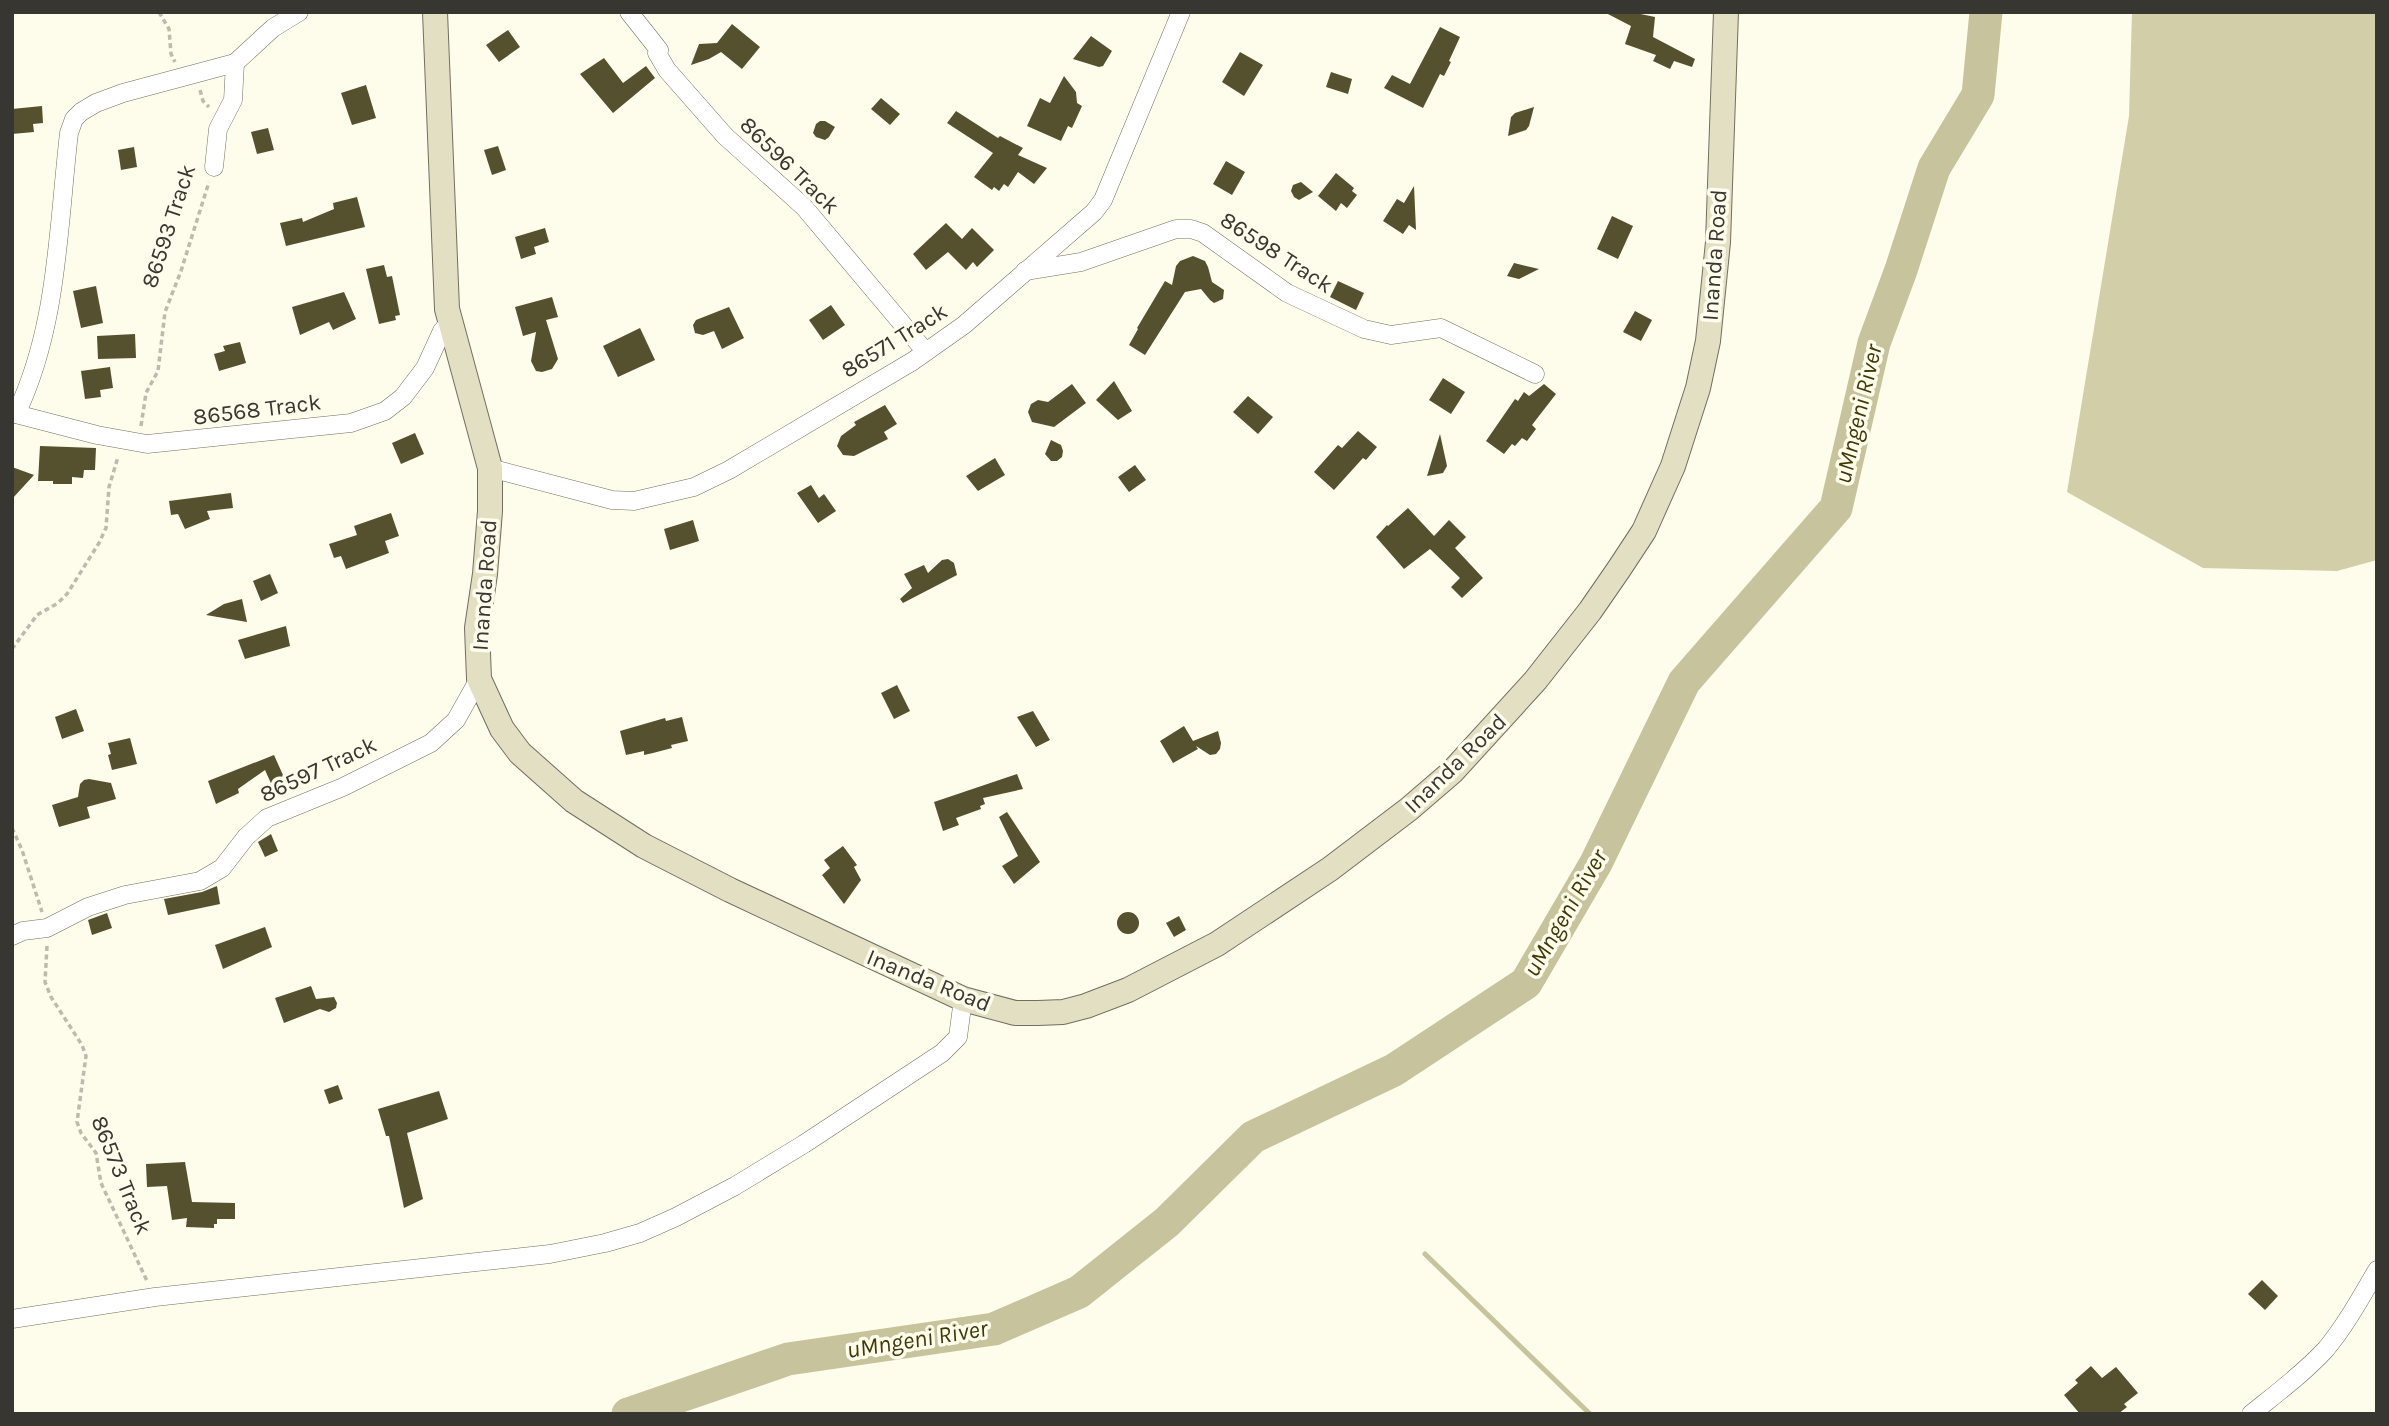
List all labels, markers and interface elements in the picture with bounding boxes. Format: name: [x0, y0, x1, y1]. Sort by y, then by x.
street label: 86596 Track: [734, 111, 845, 220]
street label: 86593 Track: [136, 161, 201, 291]
street label: Inanda Road: [1696, 188, 1733, 322]
street label: 86598 Track: [1215, 206, 1338, 299]
street label: 86571 Track: [836, 297, 952, 384]
water label: uMngeni River: [1828, 341, 1888, 486]
street label: 86568 Track: [192, 388, 323, 431]
street label: Inanda Road: [466, 518, 503, 652]
street label: Inanda Road: [1399, 708, 1512, 819]
street label: 86597 Track: [256, 731, 381, 808]
water label: uMngeni River: [1517, 844, 1613, 982]
street label: Inanda Road: [863, 943, 995, 1018]
street label: 86573 Track: [85, 1112, 158, 1239]
water label: uMngeni River: [845, 1314, 990, 1364]

